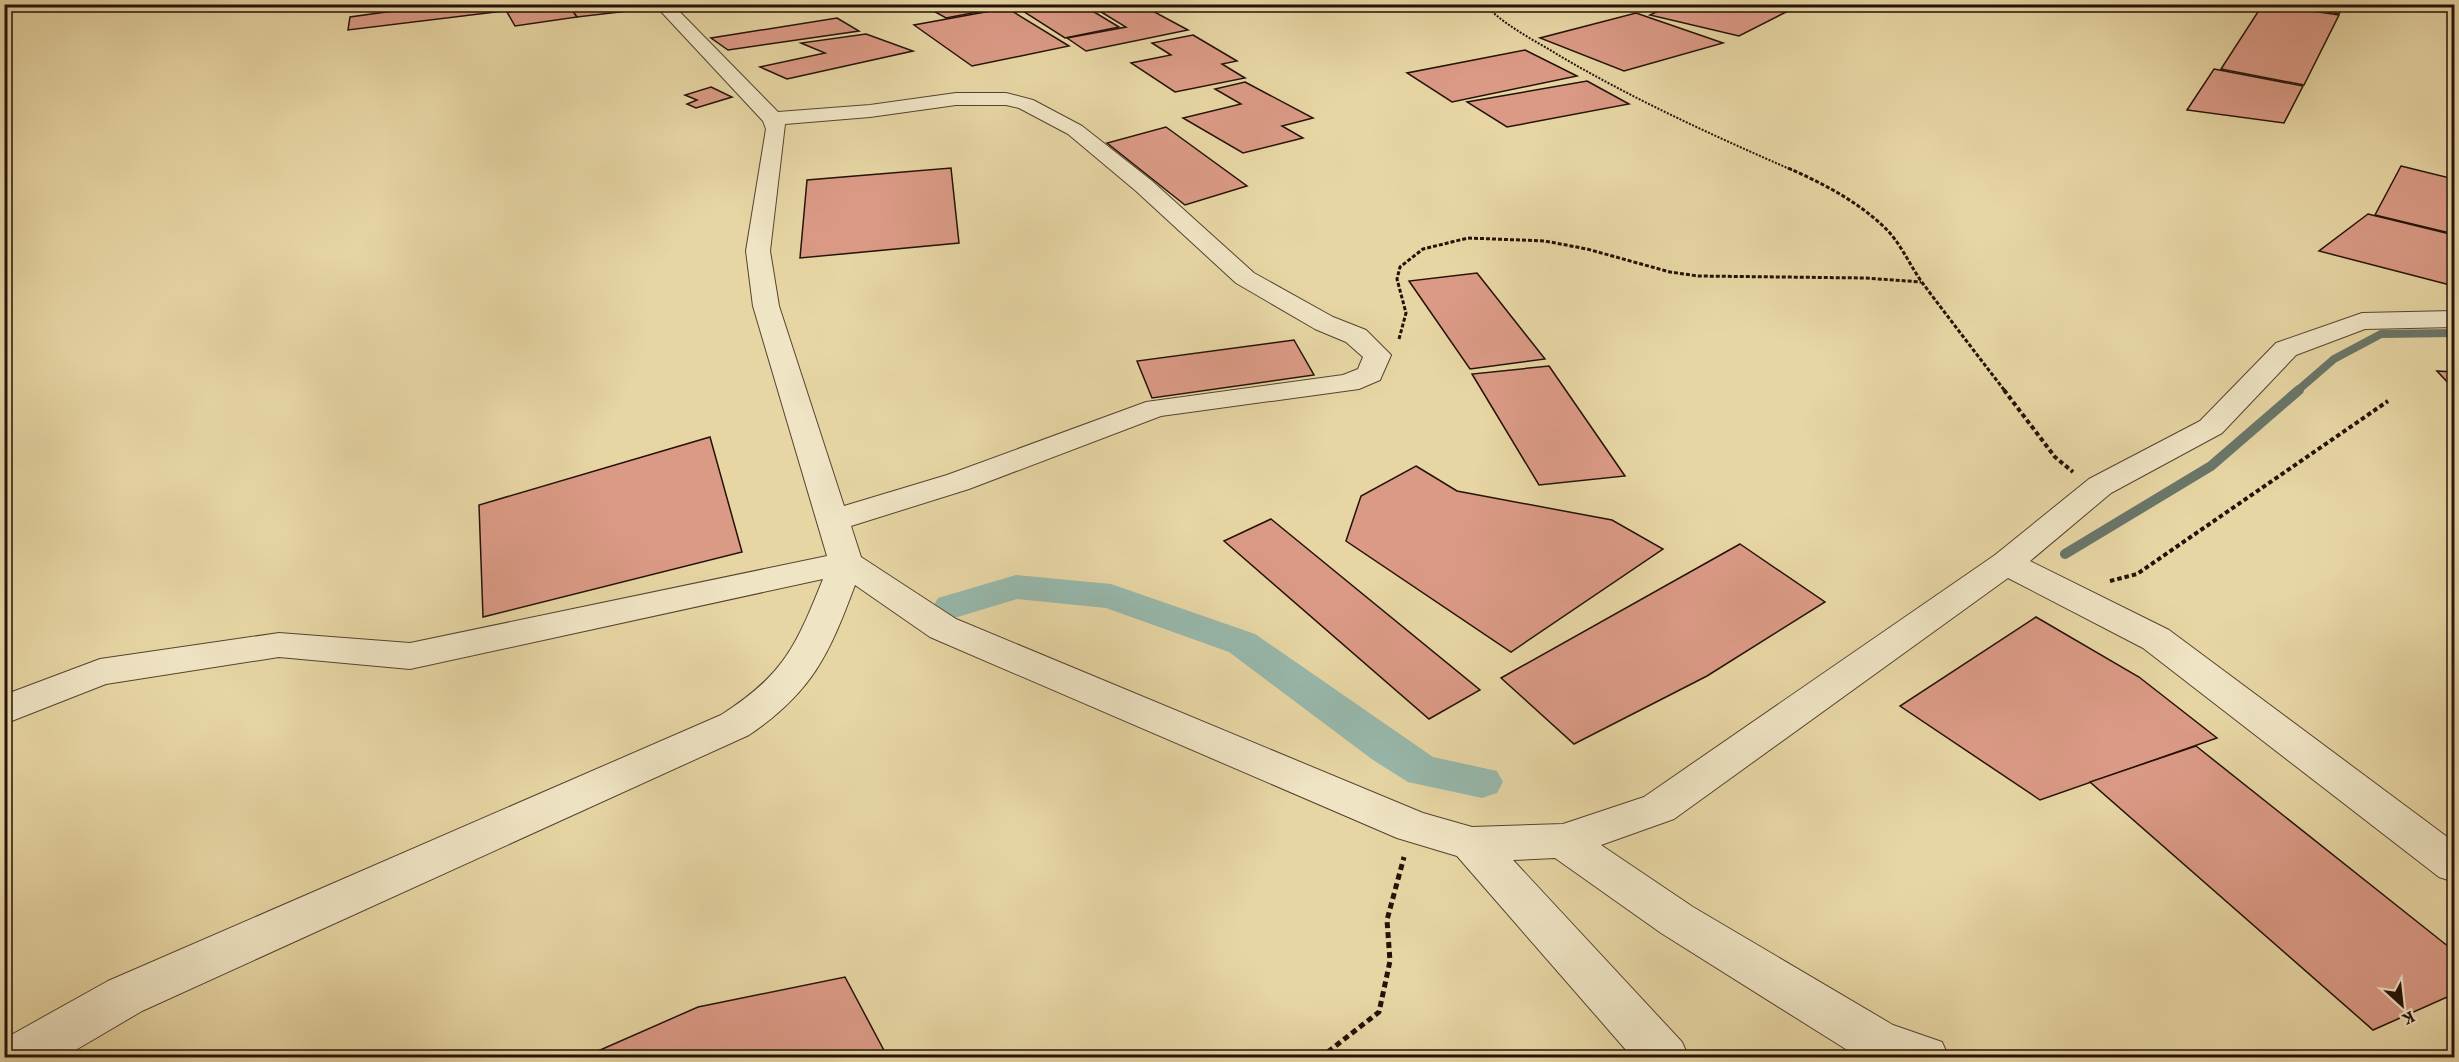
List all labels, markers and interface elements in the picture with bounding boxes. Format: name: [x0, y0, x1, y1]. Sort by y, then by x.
north arrow: [2372, 975, 2432, 1035]
text: K: [2397, 1004, 2418, 1029]

